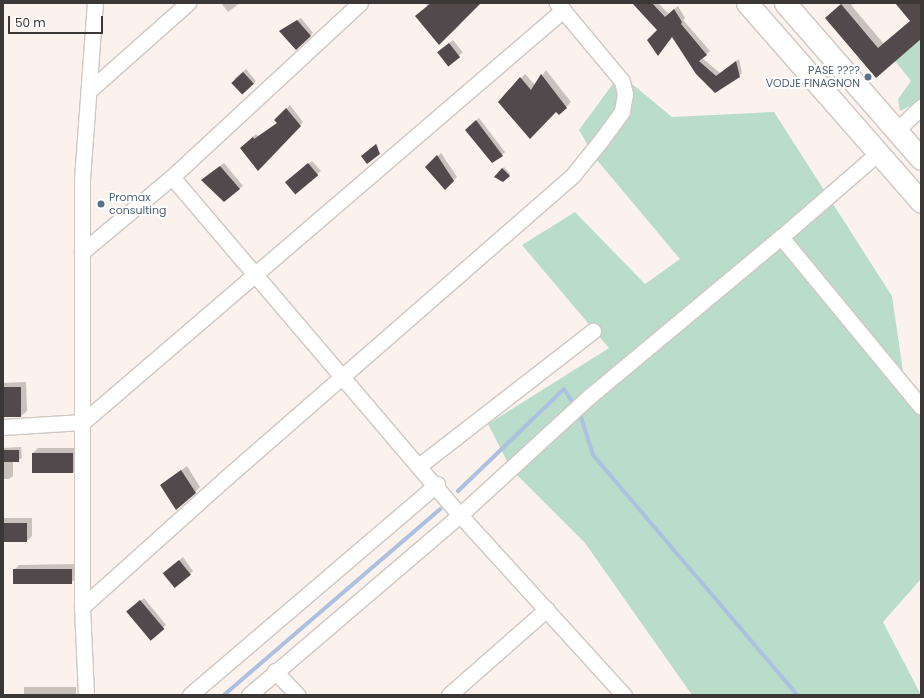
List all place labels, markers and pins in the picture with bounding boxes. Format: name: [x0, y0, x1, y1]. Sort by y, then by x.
place label: PASE ???? VODJE FINAGNON: [766, 64, 860, 90]
marker: PASE ???? VODJE FINAGNON: [863, 72, 873, 82]
place label: Promax consulting: [109, 191, 166, 217]
marker: Promax consulting: [96, 199, 106, 209]

